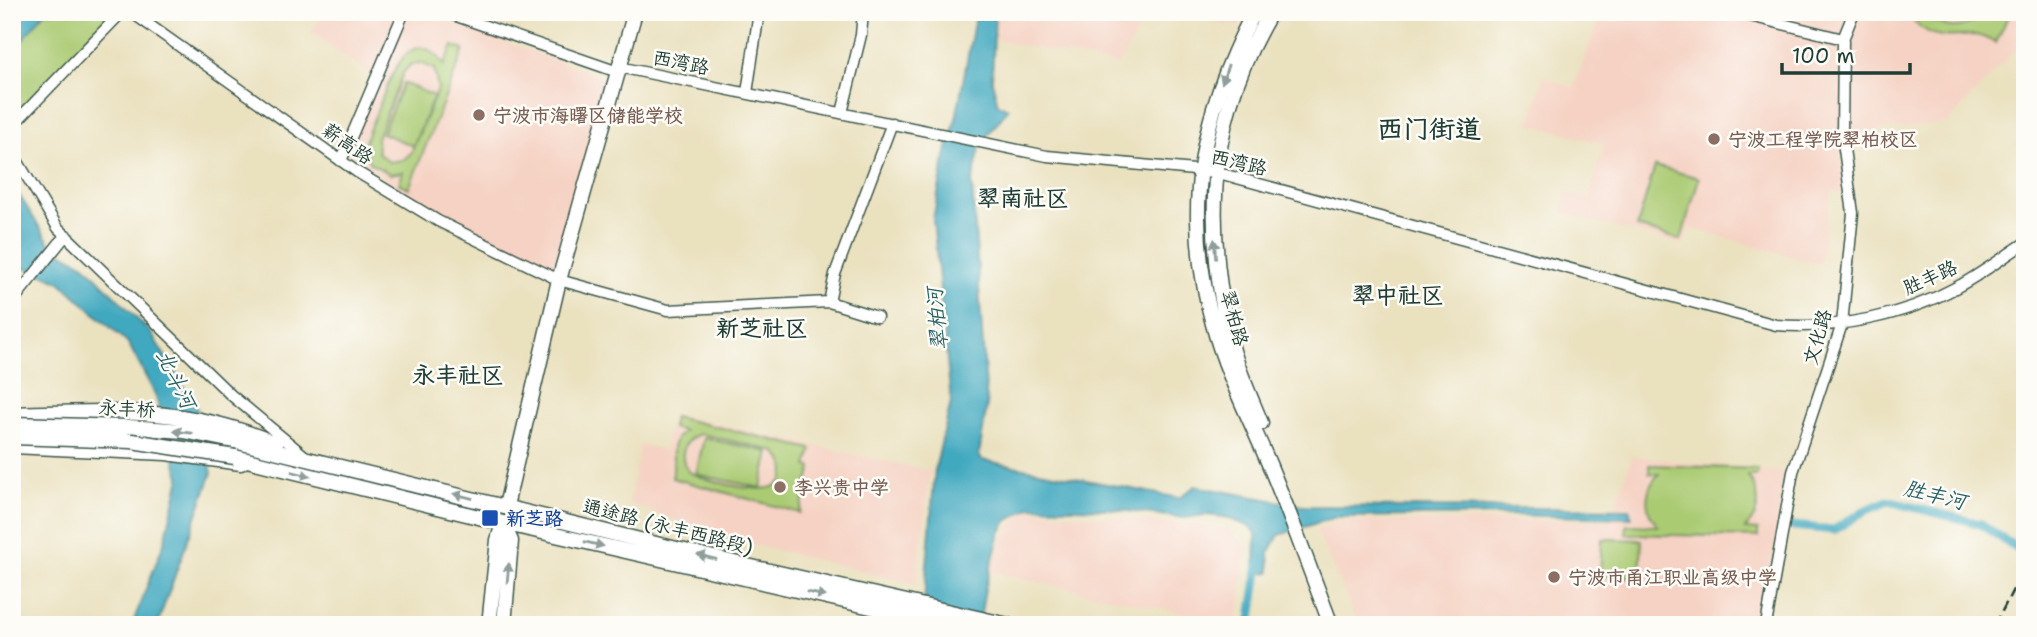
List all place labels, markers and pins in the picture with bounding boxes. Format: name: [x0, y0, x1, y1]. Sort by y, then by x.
place label: 宁波市海曙区储能学校: [493, 103, 683, 128]
marker: 宁波市海曙区储能学校: [471, 107, 487, 123]
place label: 宁波工程学院翠柏校区: [1728, 127, 1918, 152]
marker: 宁波工程学院翠柏校区: [1706, 131, 1722, 147]
place label: 李兴贵中学: [794, 475, 889, 500]
marker: 李兴贵中学: [772, 479, 788, 495]
place label: 新芝路: [506, 506, 563, 531]
marker: 新芝路: [480, 508, 500, 528]
place label: 宁波市甬江职业高级中学: [1568, 565, 1777, 590]
marker: 宁波市甬江职业高级中学: [1546, 569, 1562, 585]

